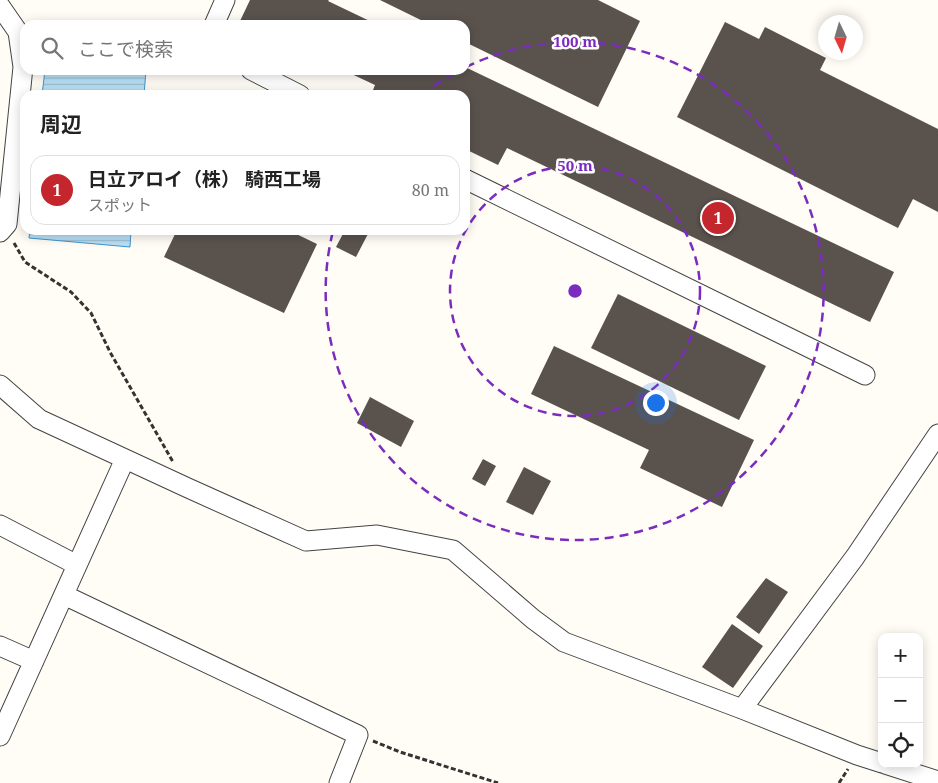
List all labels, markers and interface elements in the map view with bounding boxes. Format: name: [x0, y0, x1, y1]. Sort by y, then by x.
north arrow: [818, 15, 863, 60]
search box: [20, 20, 470, 75]
text: 100 m: [553, 31, 597, 51]
icon: search: [38, 34, 66, 62]
text: ここで検索: [78, 36, 173, 62]
text: 周辺: [40, 110, 82, 138]
text: 50 m: [557, 155, 593, 175]
text: 日立アロイ（株） 騎西工場: [88, 166, 321, 192]
text: 1: [52, 179, 62, 201]
text: 80 m: [412, 179, 449, 201]
text: スポット: [88, 194, 152, 216]
pin: 1: [702, 199, 734, 237]
centre of rings: [566, 282, 584, 300]
your location: [643, 390, 669, 416]
map controls: [878, 633, 923, 768]
button: +: [878, 633, 923, 678]
button: −: [878, 678, 923, 723]
button: locate: [878, 723, 923, 768]

